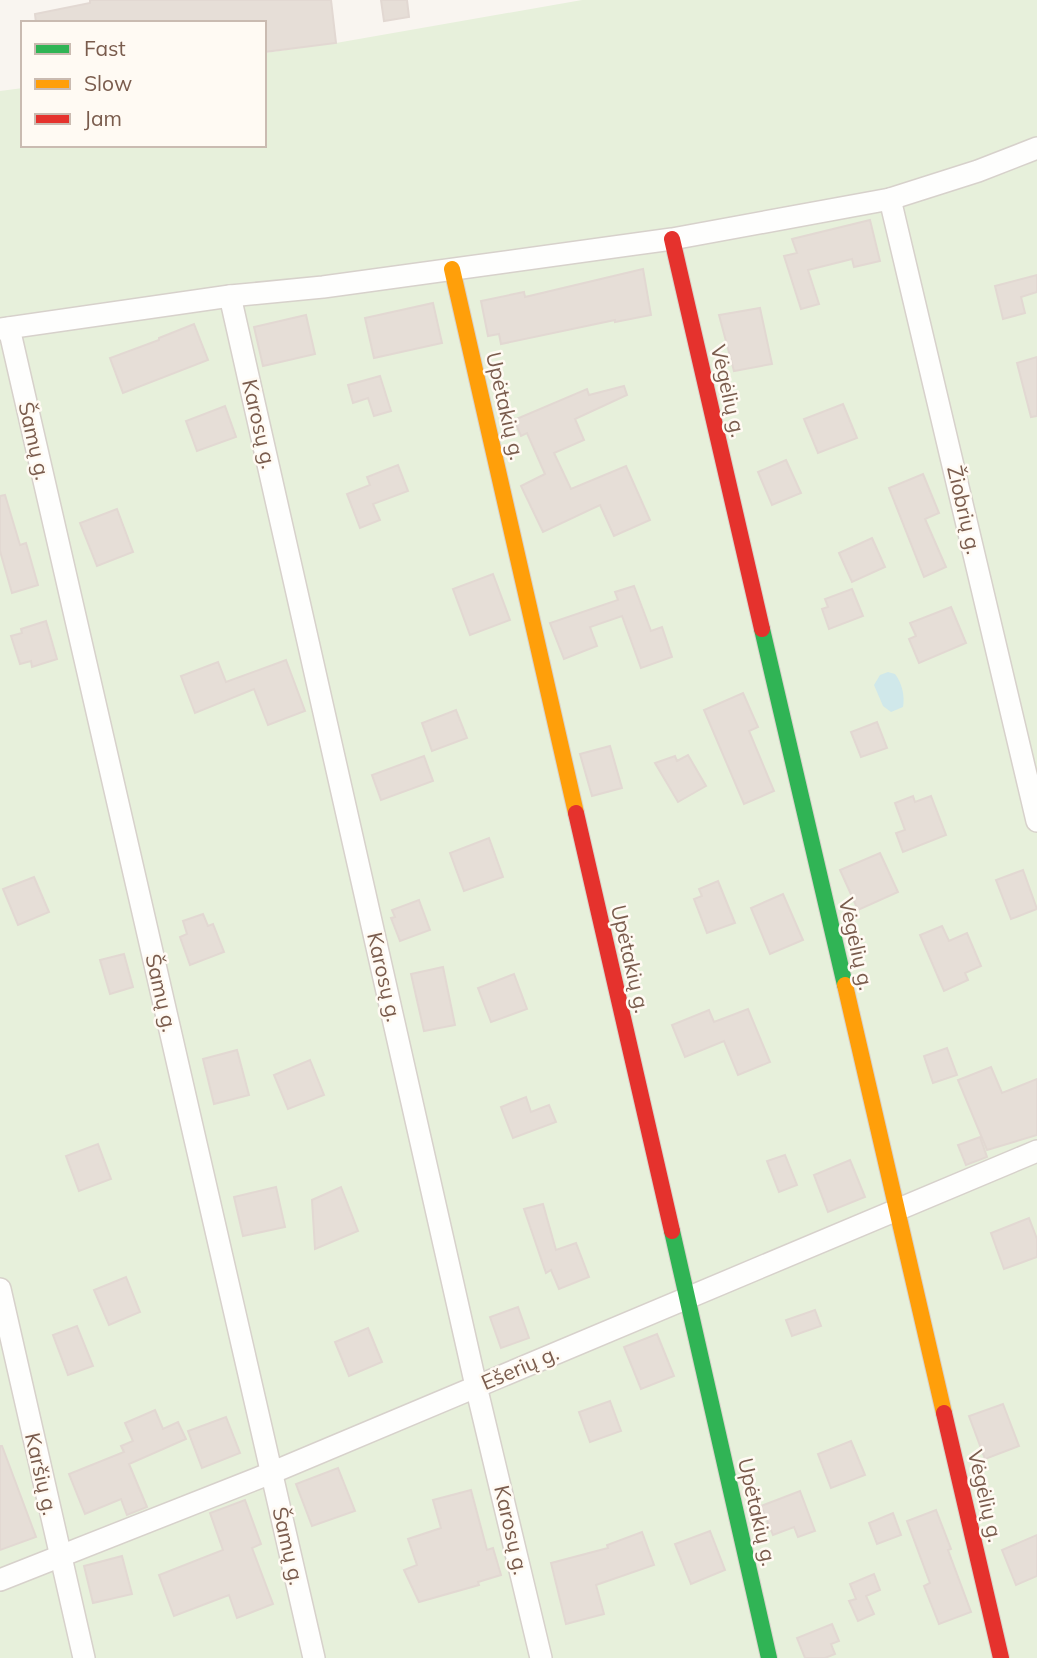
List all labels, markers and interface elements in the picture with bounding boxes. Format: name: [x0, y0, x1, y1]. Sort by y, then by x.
legend: [21, 21, 266, 147]
text: Fast: [84, 35, 126, 61]
text: Slow: [84, 70, 132, 96]
text: Jam: [84, 105, 122, 131]
street label: Vėgėlių g.: [706, 342, 752, 439]
street label: Upėtakių g.: [481, 349, 531, 462]
street label: Karosų g.: [237, 377, 283, 471]
street label: Šamų g.: [13, 399, 57, 482]
street label: Žiobrių g.: [942, 463, 988, 556]
street label: Vėgėlių g.: [834, 895, 880, 992]
street label: Upėtakių g.: [606, 902, 656, 1015]
street label: Karosų g.: [362, 930, 408, 1024]
street label: Šamų g.: [140, 951, 184, 1034]
street label: Ešerių g.: [477, 1339, 562, 1395]
street label: Karšių g.: [20, 1430, 64, 1518]
street label: Vėgėlių g.: [963, 1447, 1009, 1544]
street label: Upėtakių g.: [733, 1455, 783, 1568]
street label: Karosų g.: [489, 1483, 535, 1577]
street label: Šamų g.: [267, 1504, 311, 1587]

